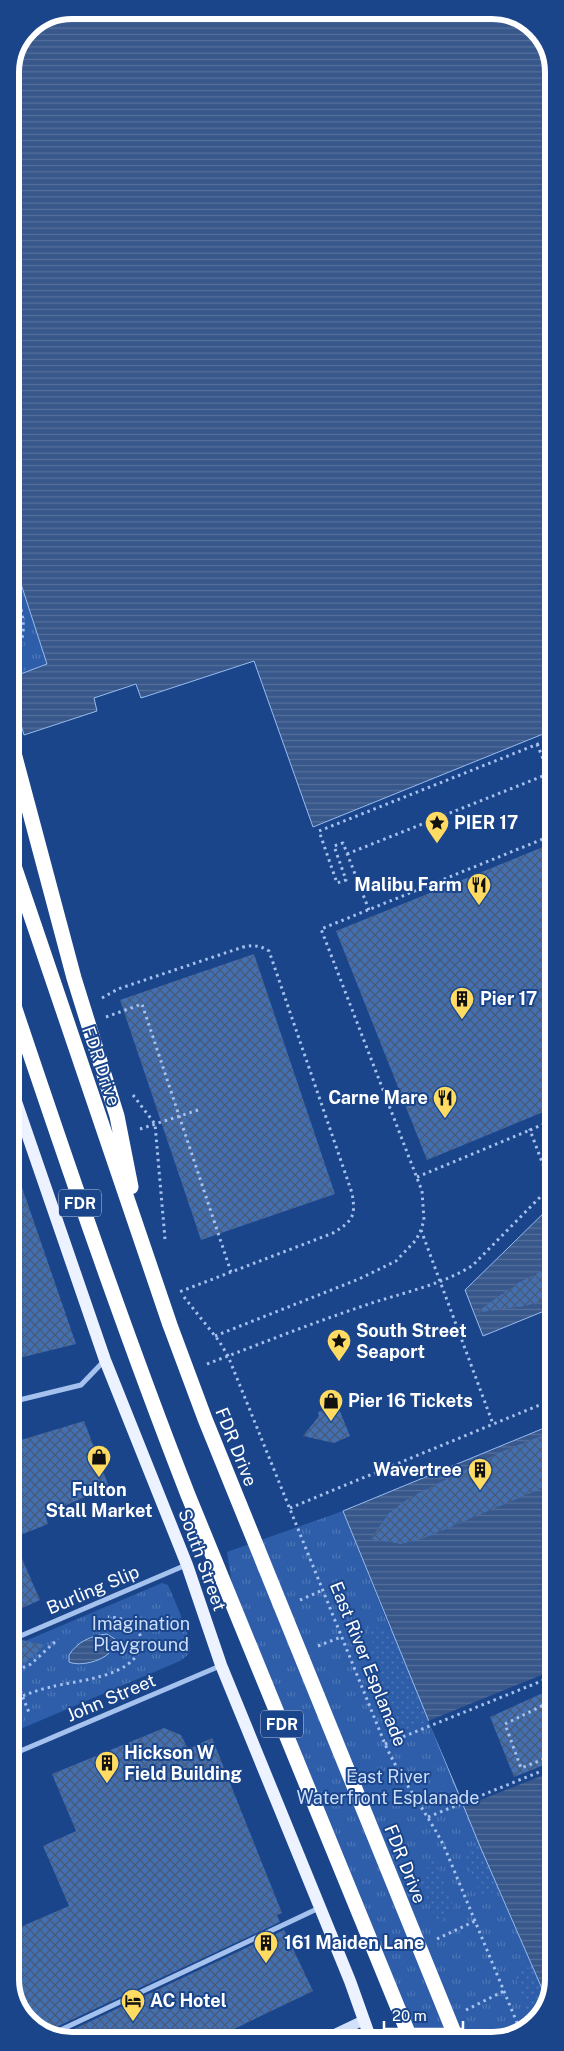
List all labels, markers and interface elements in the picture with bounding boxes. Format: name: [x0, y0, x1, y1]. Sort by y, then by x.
place icon: PIER 17: [424, 810, 450, 844]
place label: PIER 17: [454, 812, 518, 833]
restaurant icon: Malibu Farm: [466, 872, 492, 906]
place label: Malibu Farm: [354, 874, 462, 895]
building icon: Pier 17: [449, 986, 475, 1020]
place label: Pier 17: [480, 988, 537, 1009]
street label: FDR Drive: [78, 1023, 125, 1108]
restaurant icon: Carne Mare: [432, 1085, 458, 1119]
place label: Carne Mare: [328, 1087, 428, 1108]
road number: FDR: [59, 1190, 101, 1216]
place label: South Street Seaport: [356, 1320, 467, 1362]
place icon: South Street Seaport: [326, 1328, 352, 1362]
shop icon: Pier 16 Tickets: [318, 1388, 344, 1422]
place label: Pier 16 Tickets: [348, 1390, 473, 1411]
street label: FDR Drive: [211, 1404, 262, 1489]
shop icon: Fulton Stall Market: [86, 1444, 112, 1478]
building icon: Wavertree: [467, 1457, 493, 1491]
place label: Wavertree: [373, 1459, 462, 1480]
place label: Fulton Stall Market: [45, 1479, 153, 1521]
street label: South Street: [174, 1506, 231, 1614]
street label: Burling Slip: [43, 1561, 142, 1618]
street label: East River Esplanade: [326, 1578, 411, 1749]
park label: Imagination Playground: [92, 1613, 190, 1655]
street label: John Street: [63, 1669, 159, 1726]
road number: FDR: [261, 1710, 303, 1738]
place label: Hickson W Field Building: [124, 1742, 242, 1784]
building icon: Hickson W Field Building: [94, 1750, 120, 1784]
park label: East River Waterfront Esplanade: [296, 1766, 480, 1808]
street label: FDR Drive: [380, 1821, 431, 1906]
building icon: 161 Maiden Lane: [253, 1930, 279, 1964]
place label: 161 Maiden Lane: [284, 1932, 424, 1953]
hotel icon: AC Hotel: [120, 1988, 146, 2022]
place label: AC Hotel: [150, 1990, 227, 2011]
scale bar: [384, 1998, 463, 2030]
text: 20 m: [392, 2007, 427, 2024]

